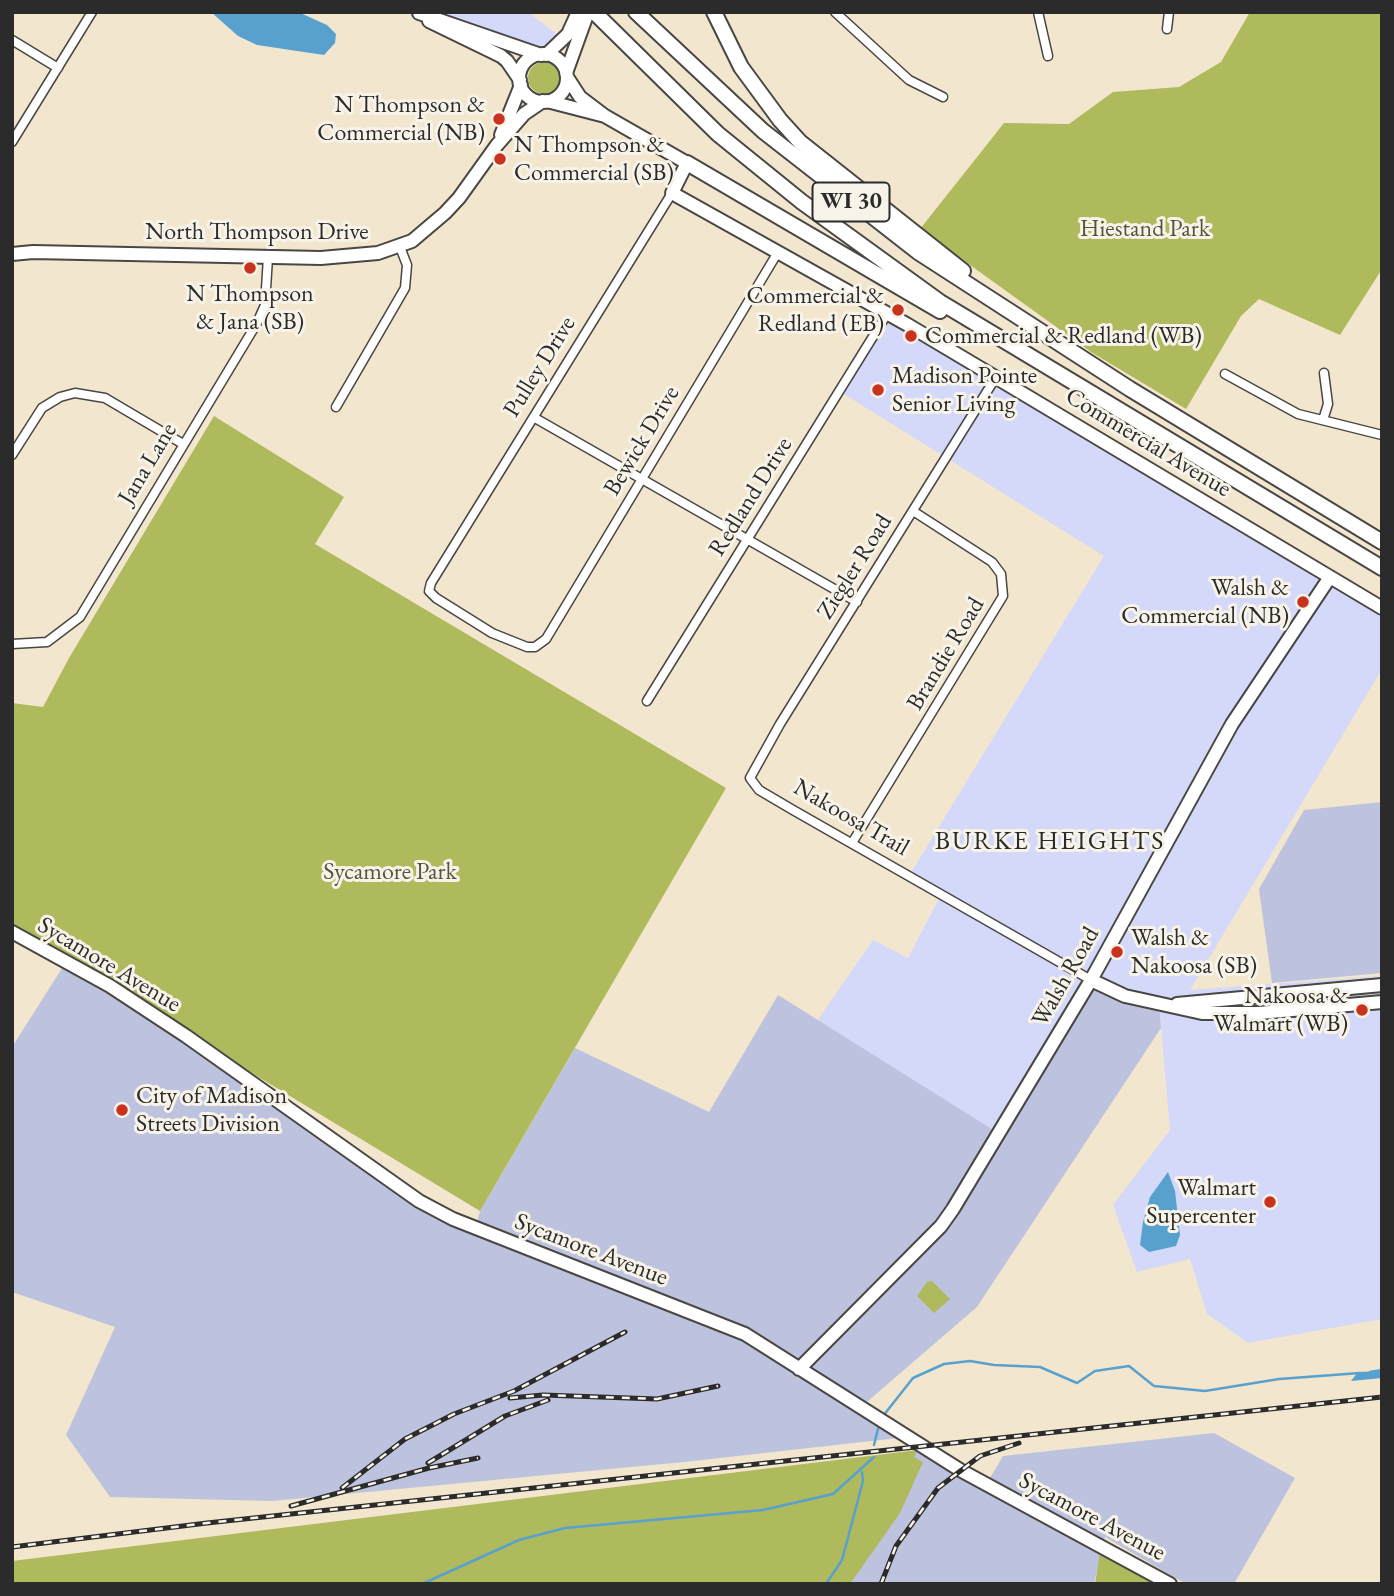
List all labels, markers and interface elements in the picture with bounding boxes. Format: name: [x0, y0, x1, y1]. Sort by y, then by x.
place label: N Thompson & Commercial (NB): [317, 91, 485, 147]
marker: N Thompson & Commercial (NB): [491, 111, 507, 127]
place label: N Thompson & Commercial (SB): [514, 131, 674, 187]
marker: N Thompson & Commercial (SB): [492, 151, 508, 167]
road number: WI 30: [812, 182, 890, 222]
park label: Hiestand Park: [1080, 215, 1210, 243]
street label: North Thompson Drive: [145, 218, 369, 246]
marker: N Thompson & Jana (SB): [242, 260, 258, 276]
place label: N Thompson & Jana (SB): [186, 280, 314, 336]
place label: Commercial & Redland (EB): [746, 282, 884, 338]
marker: Commercial & Redland (EB): [890, 302, 906, 318]
street label: Pulley Drive: [498, 311, 582, 423]
place label: Commercial & Redland (WB): [925, 322, 1202, 350]
marker: Commercial & Redland (WB): [903, 328, 919, 344]
place label: Madison Pointe Senior Living: [892, 362, 1037, 418]
street label: Bewick Drive: [598, 381, 686, 501]
marker: Madison Pointe Senior Living: [870, 382, 886, 398]
street label: Commercial Avenue: [1060, 382, 1236, 504]
street label: Jana Lane: [112, 418, 184, 510]
street label: Redland Drive: [703, 432, 799, 562]
street label: Ziegler Road: [811, 509, 899, 625]
place label: Walsh & Commercial (NB): [1121, 574, 1289, 630]
street label: Brandie Road: [901, 592, 991, 716]
marker: Walsh & Commercial (NB): [1295, 594, 1311, 610]
street label: Nakoosa Trail: [788, 773, 914, 863]
district label: BURKE HEIGHTS: [936, 826, 1164, 858]
park label: Sycamore Park: [323, 858, 457, 886]
street label: Sycamore Avenue: [32, 911, 186, 1019]
street label: Walsh Road: [1026, 922, 1106, 1032]
place label: Walsh & Nakoosa (SB): [1131, 924, 1257, 980]
marker: Walsh & Nakoosa (SB): [1109, 944, 1125, 960]
place label: Nakoosa & Walmart (WB): [1213, 982, 1348, 1038]
marker: Nakoosa & Walmart (WB): [1354, 1002, 1370, 1018]
place label: City of Madison Streets Division: [136, 1082, 287, 1138]
marker: City of Madison Streets Division: [114, 1102, 130, 1118]
place label: Walmart Supercenter: [1146, 1174, 1256, 1230]
marker: Walmart Supercenter: [1262, 1194, 1278, 1210]
street label: Sycamore Avenue: [510, 1208, 672, 1292]
street label: Sycamore Avenue: [1014, 1466, 1170, 1568]

